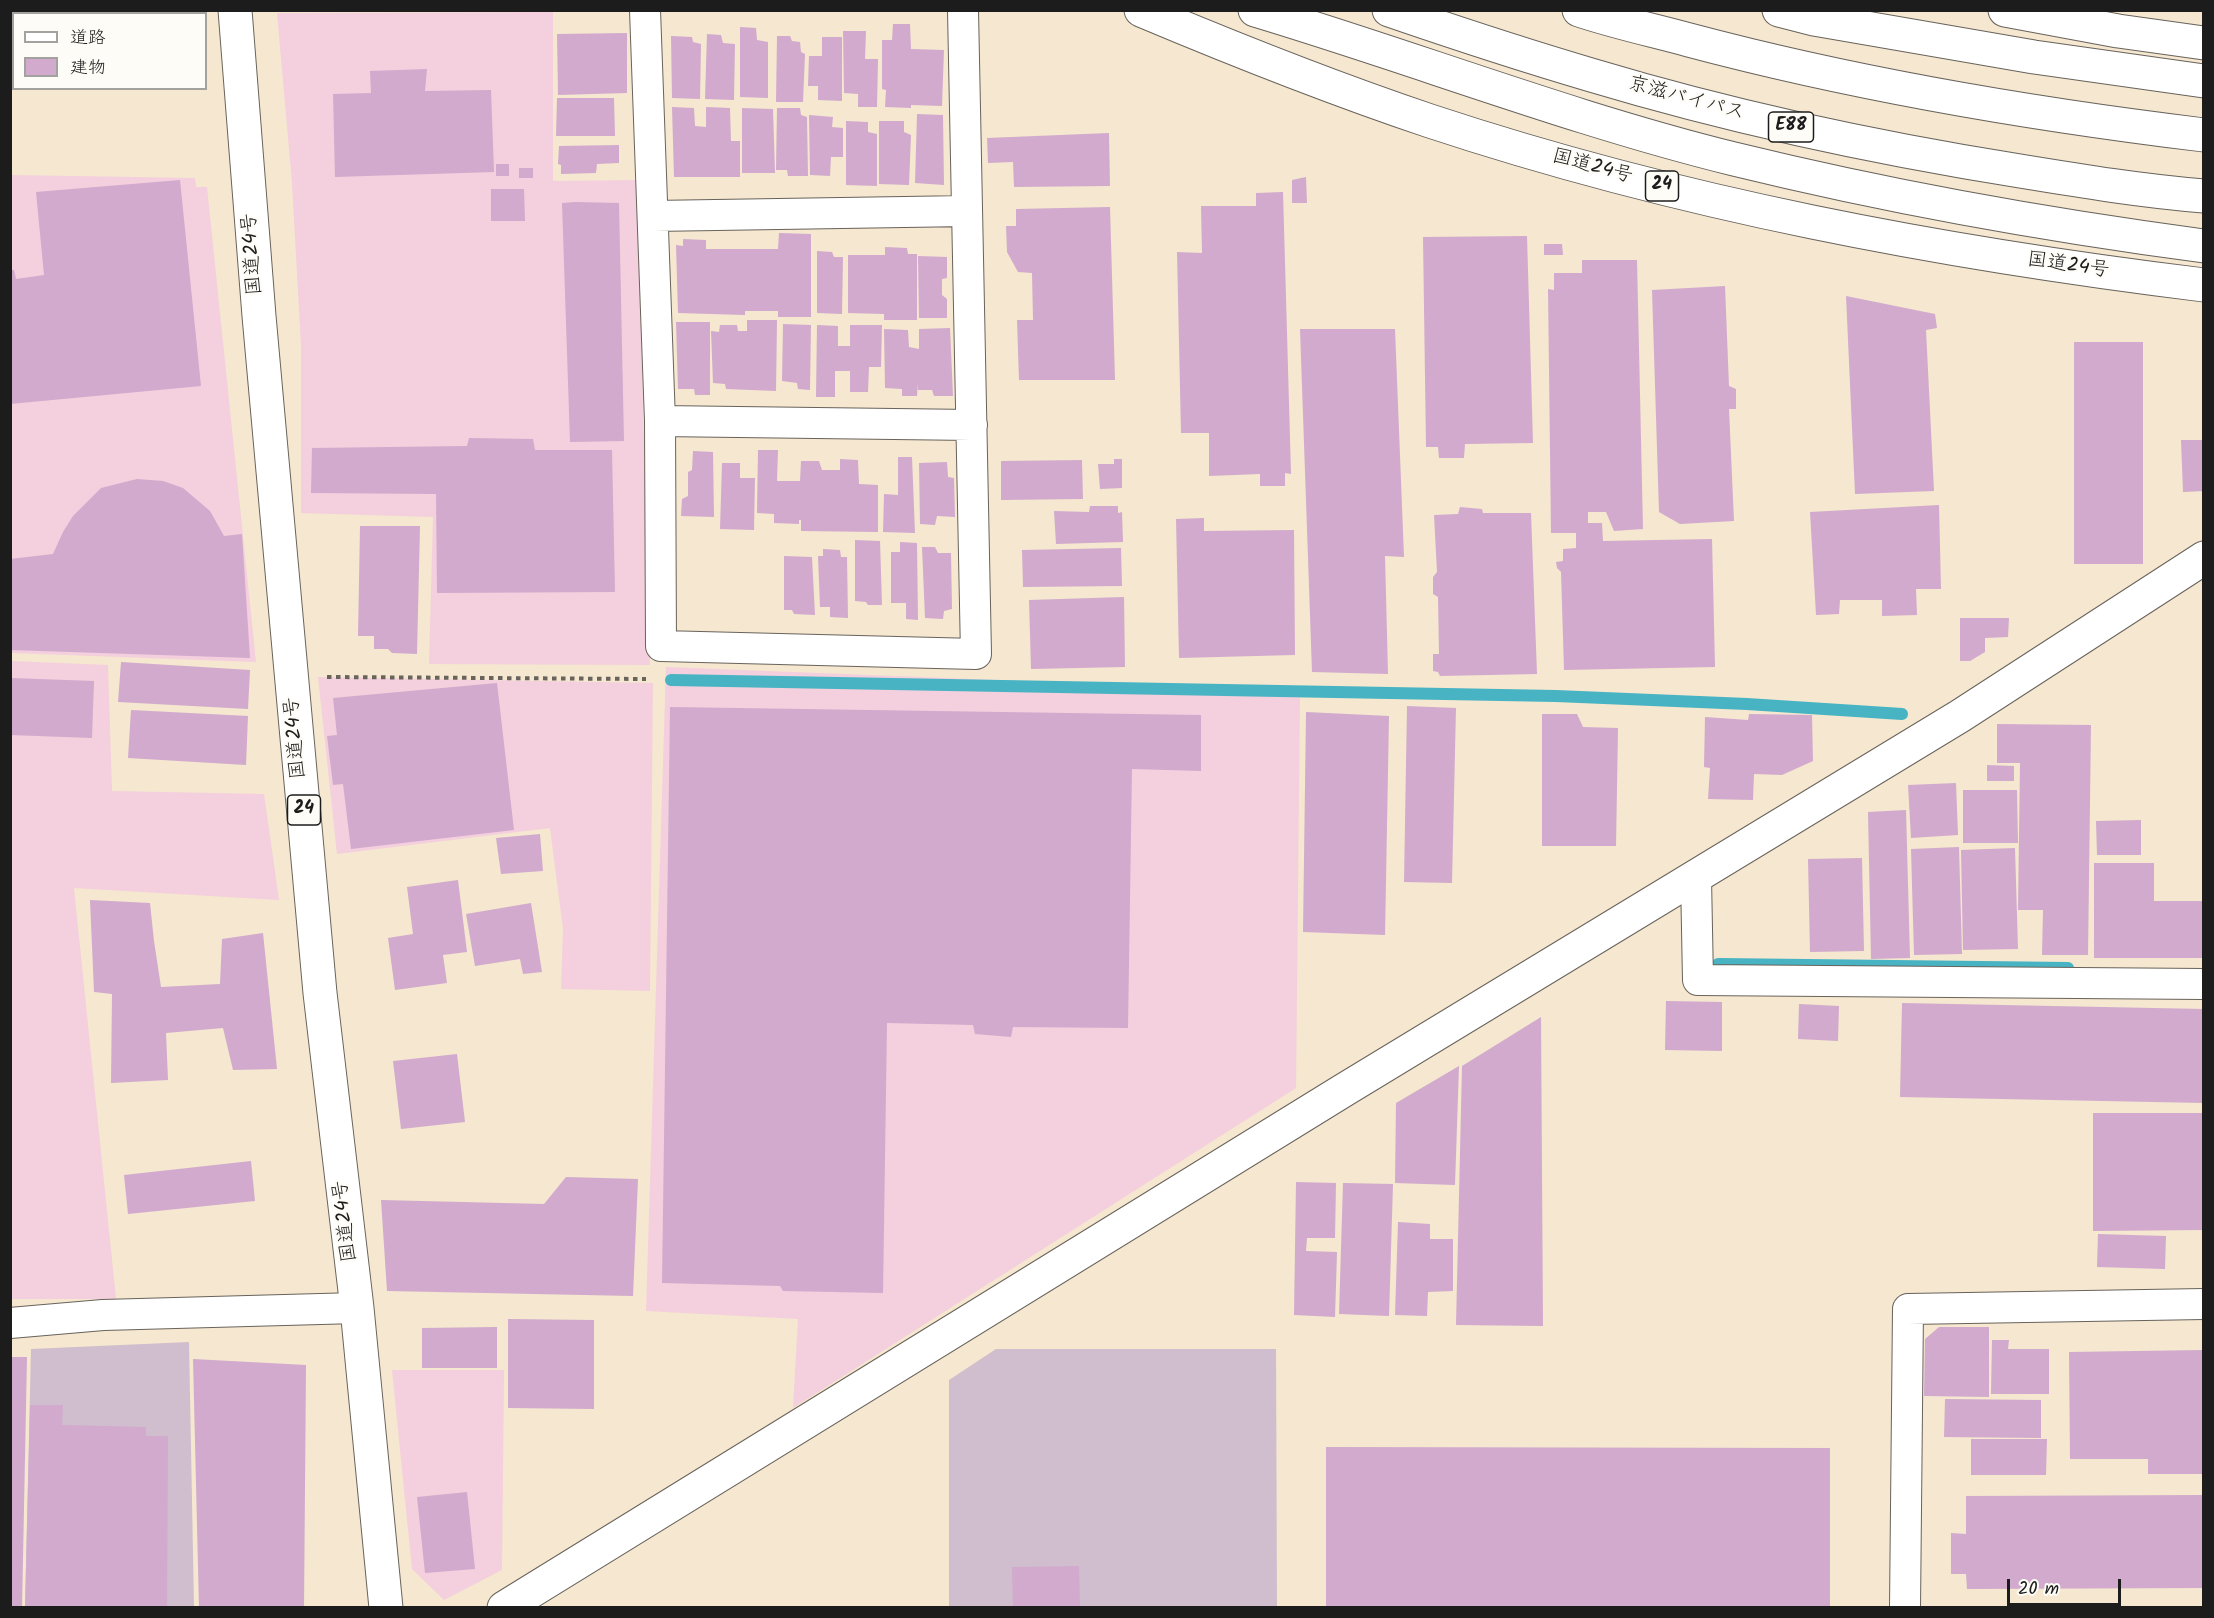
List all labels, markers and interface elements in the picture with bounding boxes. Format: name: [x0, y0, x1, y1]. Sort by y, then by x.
legend: [12, 12, 207, 90]
text: 道路: [70, 24, 106, 53]
text: 建物: [70, 54, 106, 83]
street label: 京滋バイパス: [1625, 73, 1747, 127]
road number: E88: [1768, 112, 1814, 142]
street label: 国道24号: [1549, 146, 1635, 190]
road number: 24: [1646, 171, 1678, 201]
street label: 国道24号: [239, 212, 269, 296]
street label: 国道24号: [2025, 249, 2111, 285]
street label: 国道24号: [281, 696, 313, 780]
road number: 24: [288, 795, 320, 825]
street label: 国道24号: [330, 1179, 364, 1263]
scale bar: [2010, 1567, 2124, 1605]
text: 20 m: [2018, 1575, 2059, 1604]

